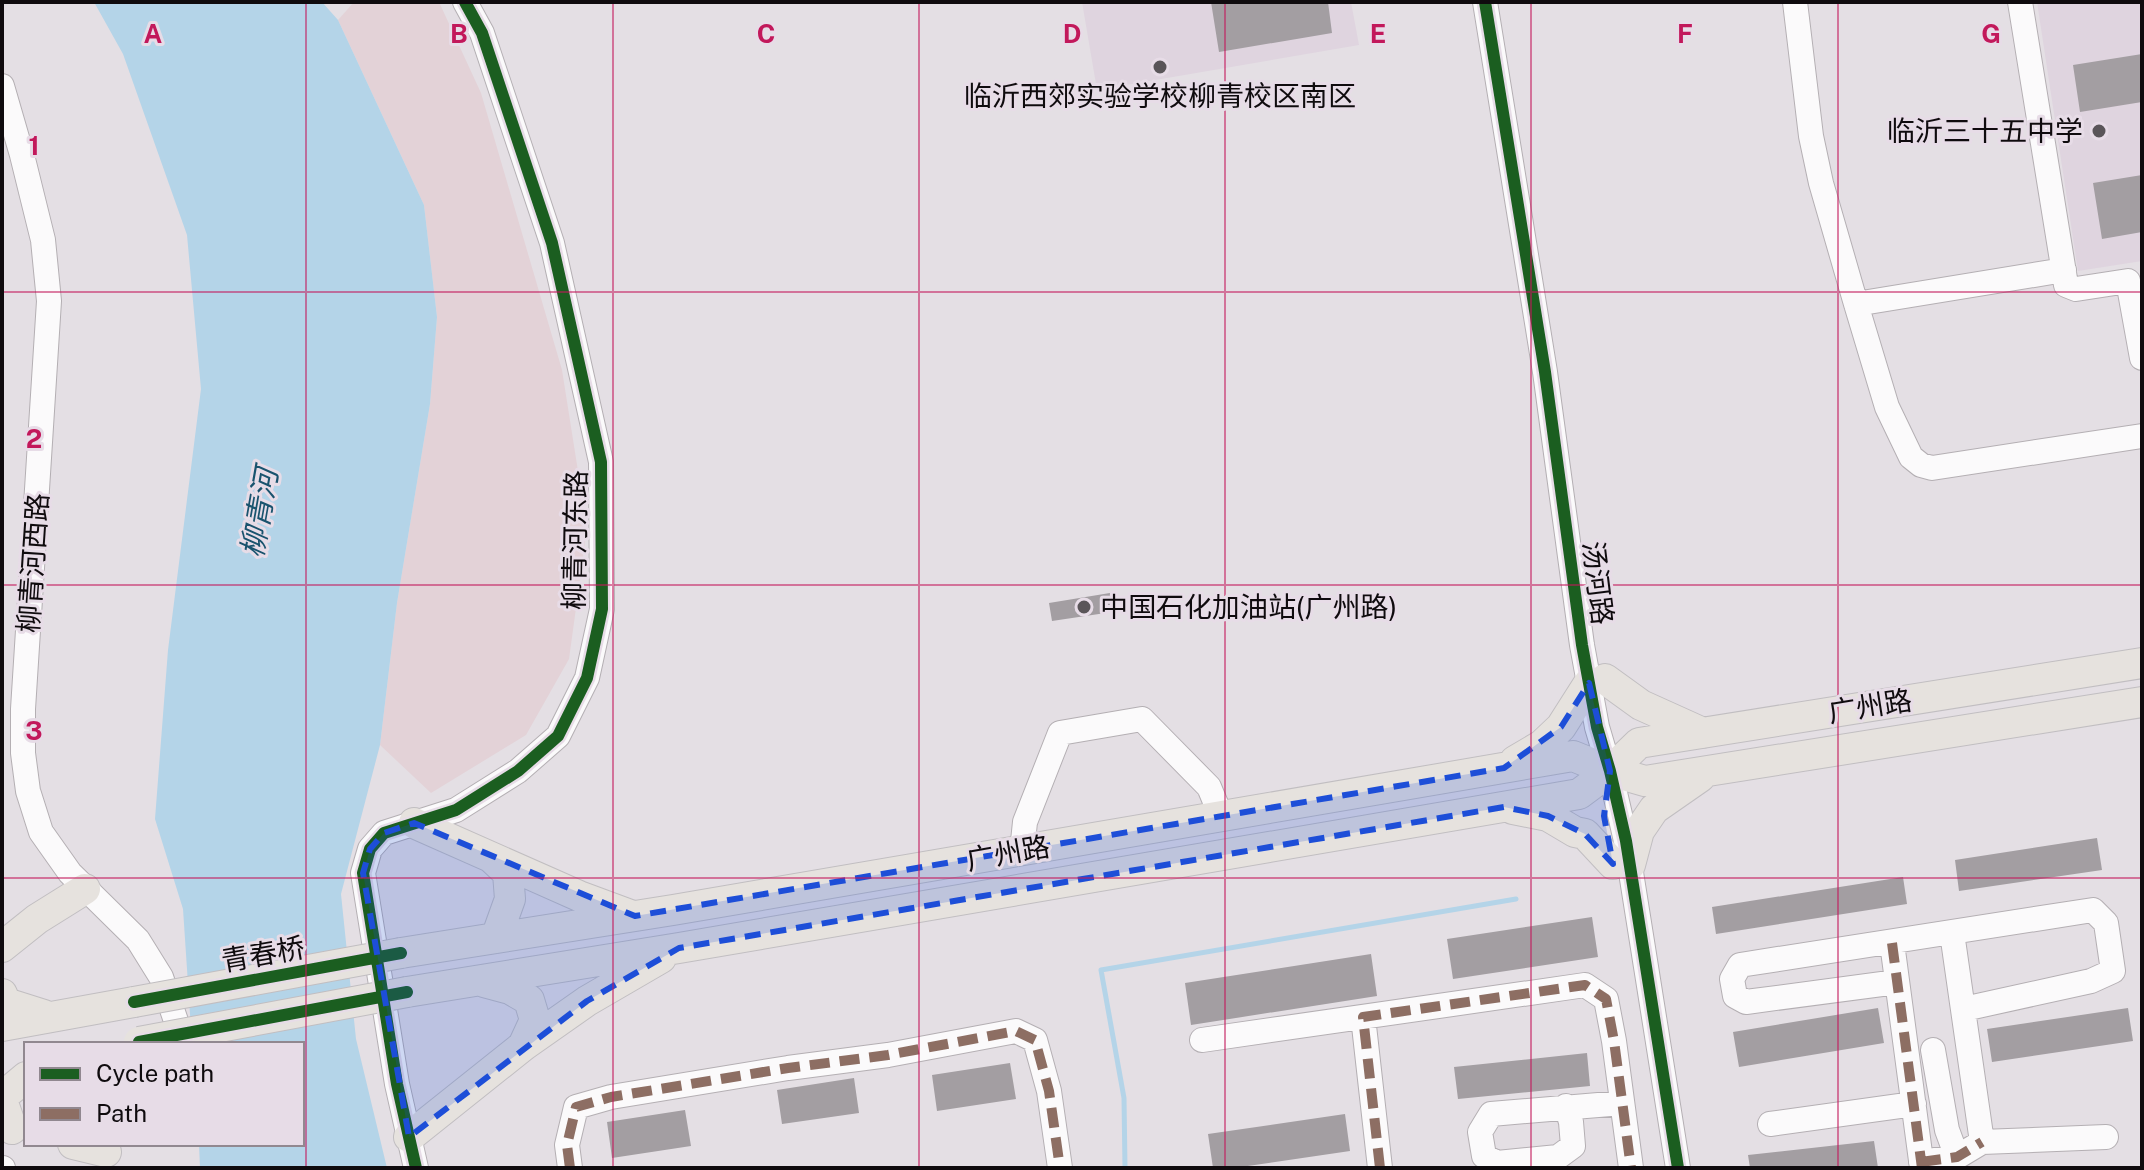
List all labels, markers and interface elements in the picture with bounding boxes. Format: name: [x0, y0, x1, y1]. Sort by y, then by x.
text: A: [144, 18, 163, 49]
text: B: [450, 18, 468, 49]
text: C: [757, 18, 775, 49]
text: D: [1063, 18, 1081, 49]
text: E: [1370, 18, 1386, 49]
text: F: [1677, 18, 1693, 49]
text: G: [1981, 18, 2001, 49]
marker: 临沂西郊实验学校柳青校区南区: [1151, 58, 1169, 76]
place label: 临沂西郊实验学校柳青校区南区: [964, 79, 1356, 112]
place label: 临沂三十五中学: [1887, 114, 2083, 147]
marker: 临沂三十五中学: [2090, 122, 2108, 140]
text: 1: [28, 130, 40, 161]
text: 2: [26, 423, 42, 454]
water label: 柳青河: [233, 460, 285, 560]
street label: 柳青河东路: [557, 470, 592, 610]
street label: 柳青河西路: [11, 492, 54, 634]
street label: 汤河路: [1577, 539, 1620, 627]
place label: 中国石化加油站(广州路): [1100, 590, 1397, 623]
marker: 中国石化加油站(广州路): [1075, 598, 1093, 616]
street label: 广州路: [1826, 683, 1914, 728]
text: 3: [25, 715, 43, 746]
street label: 广州路: [964, 829, 1052, 876]
street label: 青春桥: [219, 930, 307, 977]
legend: [24, 1042, 304, 1146]
text: Cycle path: [96, 1059, 214, 1087]
text: Path: [96, 1099, 147, 1127]

